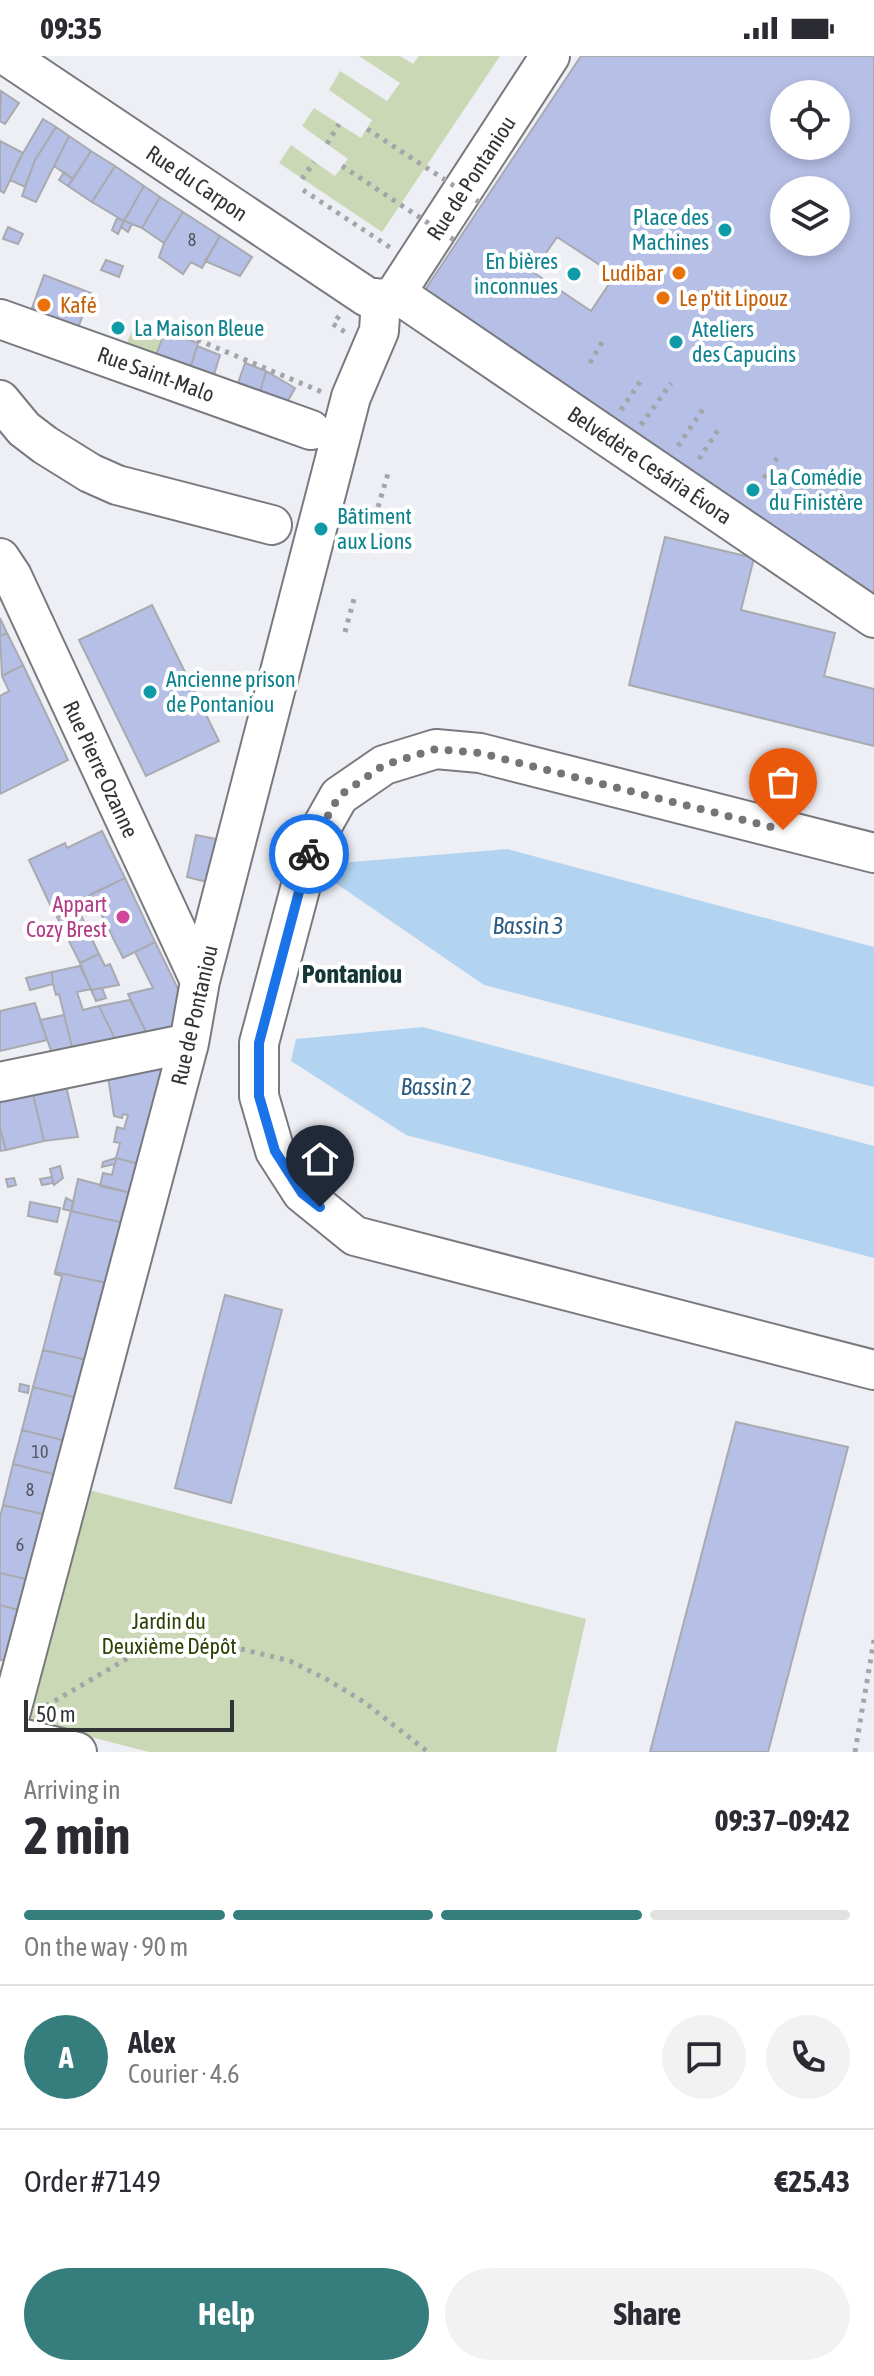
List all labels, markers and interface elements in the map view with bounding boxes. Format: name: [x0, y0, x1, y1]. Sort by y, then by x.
text: 09:35: [40, 11, 102, 45]
map controls: [770, 80, 850, 256]
button: locate: [770, 80, 850, 160]
street label: Rue de Pontaniou: [421, 111, 521, 245]
street label: Rue du Carpon: [141, 140, 253, 226]
button: layers: [770, 176, 850, 256]
place label: Place des Machines: [632, 204, 709, 255]
marker: Place des Machines: [716, 221, 734, 239]
house number: 8: [188, 229, 196, 250]
place label: En bières inconnues: [474, 248, 558, 299]
place label: Ludibar: [601, 260, 664, 286]
marker: Ludibar: [670, 264, 688, 282]
marker: En bières inconnues: [565, 265, 583, 283]
place label: Le p'tit Lipouz: [679, 285, 787, 311]
marker: Le p'tit Lipouz: [654, 289, 672, 307]
place label: Kafé: [60, 292, 97, 318]
marker: Kafé: [35, 296, 53, 314]
place label: La Maison Bleue: [134, 315, 264, 341]
place label: Ateliers des Capucins: [692, 316, 796, 367]
marker: La Maison Bleue: [109, 319, 127, 337]
marker: Ateliers des Capucins: [667, 333, 685, 351]
street label: Rue Saint-Malo: [94, 341, 218, 407]
street label: Belvédère Cesária Évora: [563, 400, 737, 530]
place label: La Comédie du Finistère: [769, 464, 863, 515]
marker: La Comédie du Finistère: [744, 481, 762, 499]
place label: Bâtiment aux Lions: [337, 503, 412, 554]
marker: Bâtiment aux Lions: [312, 520, 330, 538]
place label: Ancienne prison de Pontaniou: [166, 666, 296, 717]
marker: Ancienne prison de Pontaniou: [141, 683, 159, 701]
street label: Rue Pierre Ozanne: [58, 696, 144, 842]
pin: [749, 748, 817, 830]
icon: bag: [761, 760, 805, 804]
courier: [269, 814, 349, 894]
icon: bike: [287, 832, 331, 876]
place label: Appart Cozy Brest: [26, 891, 107, 942]
marker: Appart Cozy Brest: [114, 908, 132, 926]
water label: Bassin 3: [492, 912, 564, 939]
street label: Rue de Pontaniou: [165, 942, 223, 1088]
district label: Pontaniou: [302, 959, 402, 989]
water label: Bassin 2: [400, 1073, 472, 1100]
pin: [286, 1125, 354, 1207]
icon: home: [298, 1137, 342, 1181]
house number: 10: [32, 1441, 48, 1462]
house number: 8: [26, 1479, 34, 1500]
house number: 6: [16, 1534, 24, 1555]
park label: Jardin du Deuxième Dépôt: [101, 1608, 237, 1659]
scale bar: [24, 1696, 234, 1732]
text: 50 m: [36, 1701, 76, 1727]
text: Arriving in: [24, 1775, 121, 1805]
text: 09:37–09:42: [715, 1803, 850, 1837]
text: 2 min: [24, 1805, 130, 1865]
text: On the way · 90 m: [24, 1932, 188, 1962]
button: chat: [662, 2015, 746, 2099]
button: phone: [766, 2015, 850, 2099]
text: Alex: [128, 2025, 176, 2059]
text: A: [59, 2040, 73, 2074]
text: Courier · 4.6: [128, 2059, 239, 2089]
text: Order #7149: [24, 2164, 161, 2198]
text: €25.43: [775, 2164, 850, 2198]
button: Help: [24, 2268, 429, 2360]
button: Share: [445, 2268, 850, 2360]

